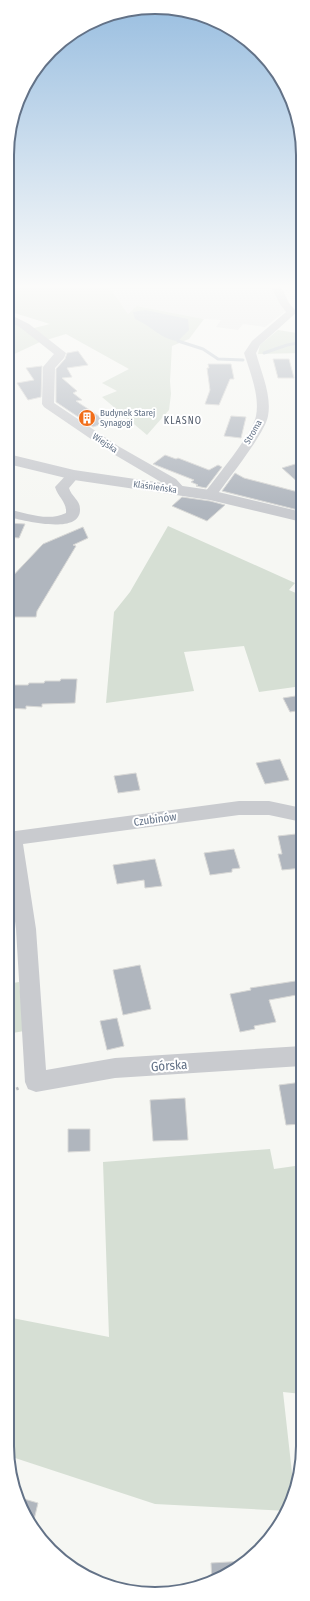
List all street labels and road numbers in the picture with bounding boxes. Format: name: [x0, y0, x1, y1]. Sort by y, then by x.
street label: Stroma: [242, 418, 264, 446]
street label: Wiejska: [91, 431, 120, 455]
street label: Klaśnieńska: [133, 479, 178, 495]
street label: Czubinów: [133, 810, 177, 829]
street label: Górska: [150, 1057, 188, 1074]

